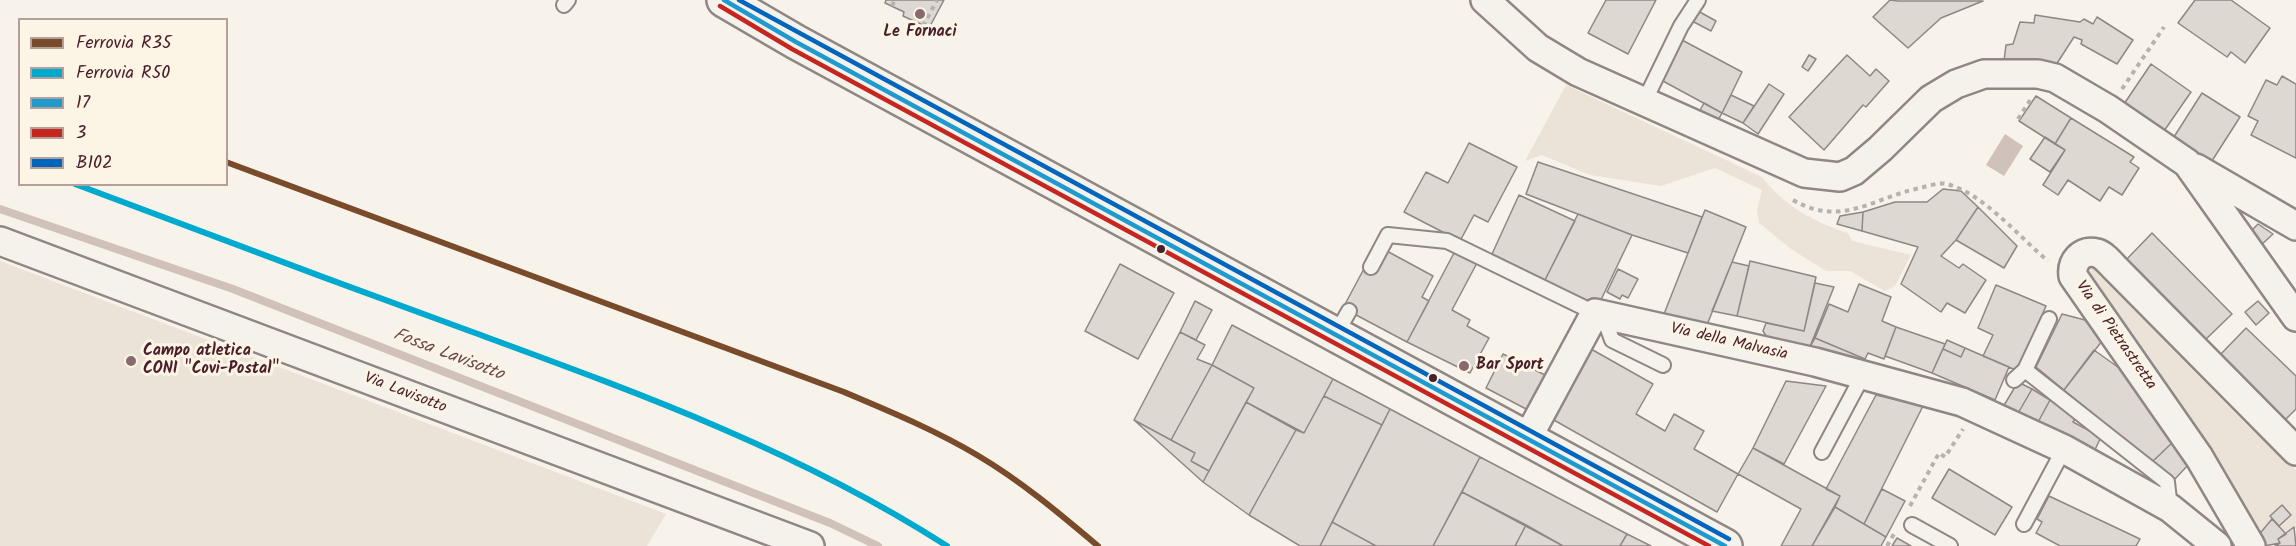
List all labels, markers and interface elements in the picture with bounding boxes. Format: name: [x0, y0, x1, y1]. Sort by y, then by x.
marker: Le Fornaci: [913, 7, 927, 21]
legend: [18, 18, 228, 186]
place label: Le Fornaci: [883, 23, 957, 43]
text: Ferrovia R35: [76, 29, 172, 58]
text: Ferrovia R50: [76, 59, 170, 88]
text: 17: [76, 89, 90, 118]
text: 3: [76, 119, 86, 148]
text: B102: [76, 149, 113, 178]
unlabelled marker: [1155, 243, 1167, 255]
street label: Via di Pietrastretta: [2070, 278, 2160, 394]
street label: Via della Malvasia: [1669, 320, 1789, 366]
water label: Fossa Lavisotto: [390, 325, 506, 387]
place label: Campo atletica CONI "Covi-Postal": [143, 342, 279, 380]
marker: Campo atletica CONI "Covi-Postal": [124, 354, 138, 368]
place label: Bar Sport: [1476, 356, 1544, 376]
marker: Bar Sport: [1457, 359, 1471, 373]
street label: Via Lavisotto: [361, 369, 449, 419]
unlabelled marker: [1427, 372, 1439, 384]

